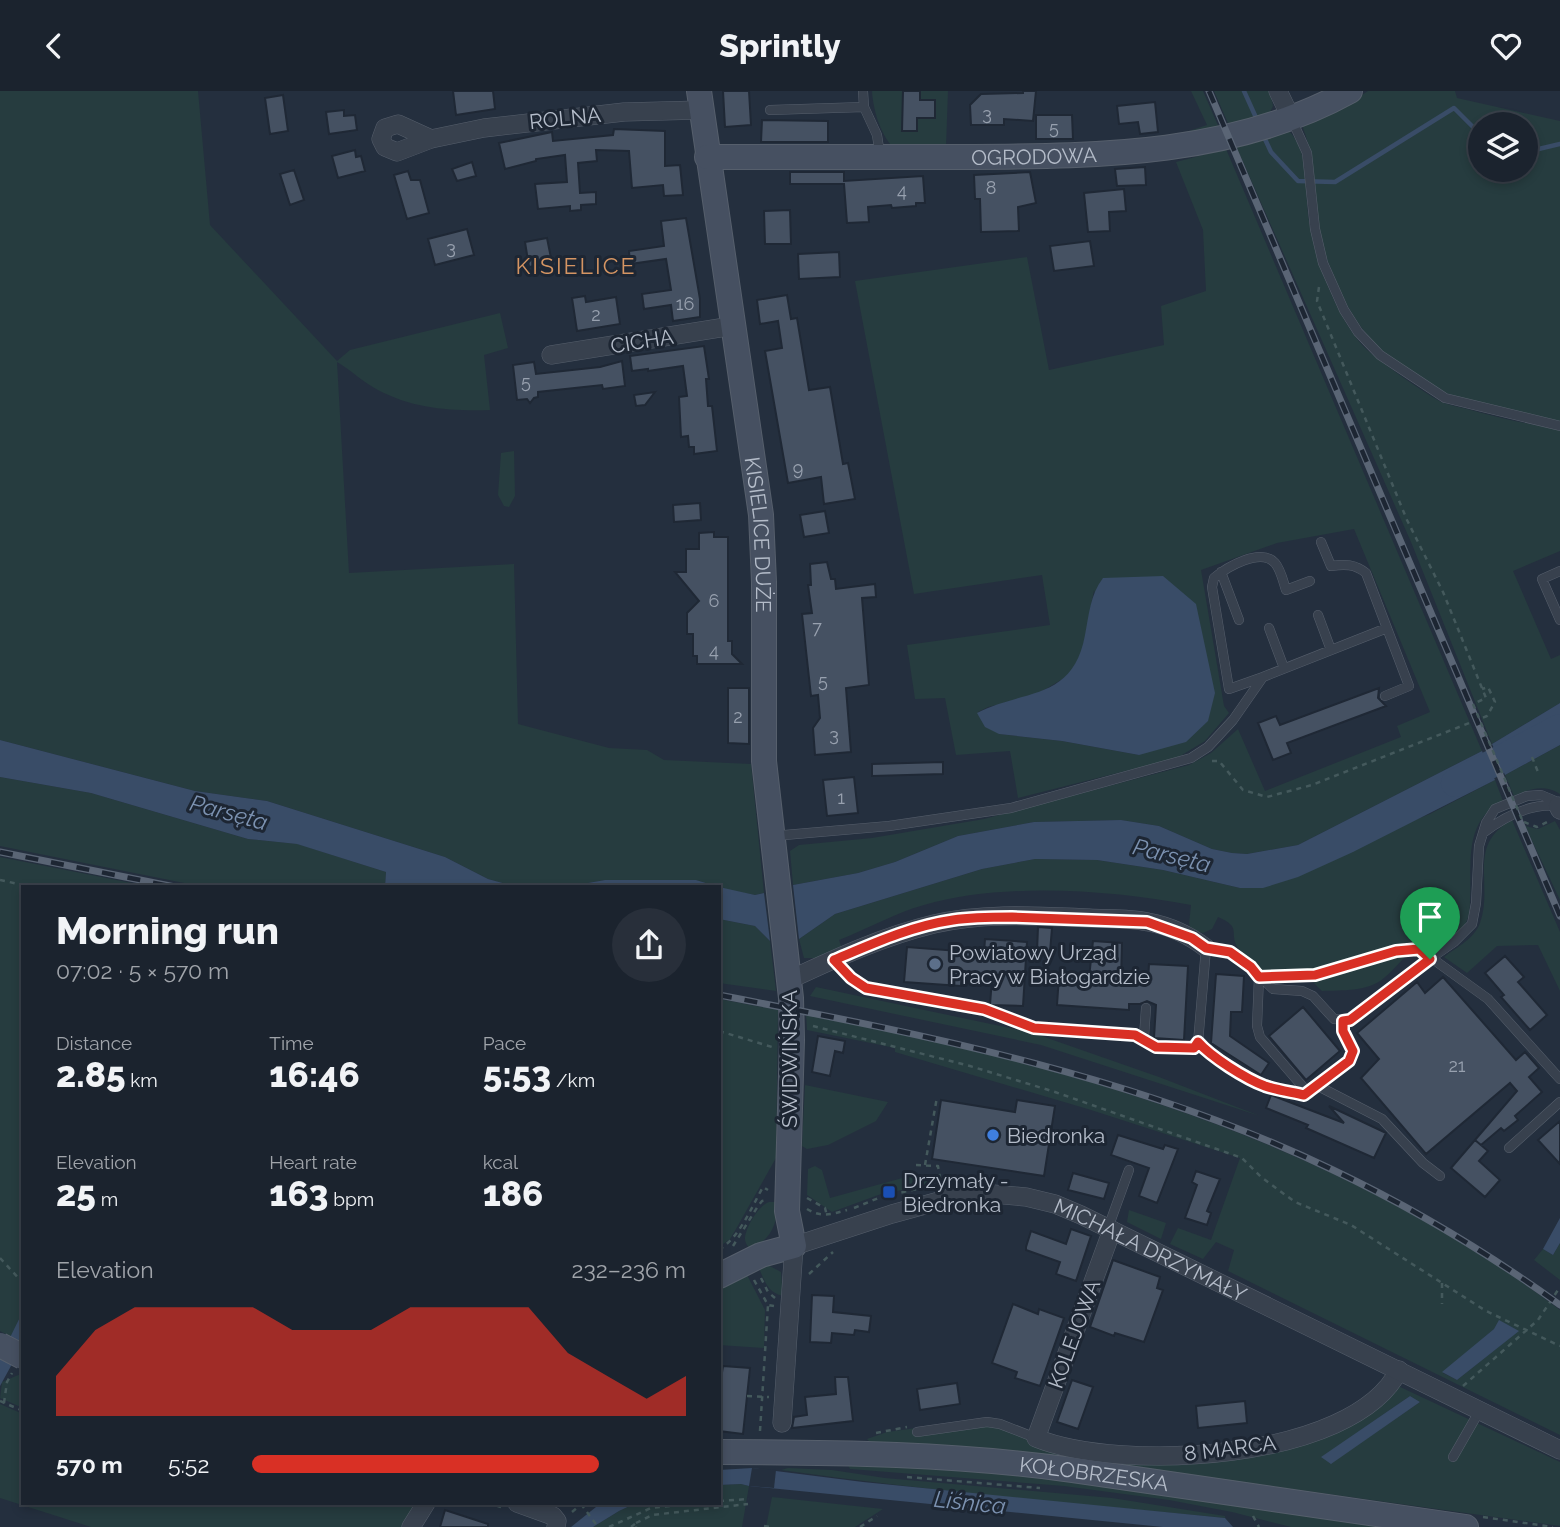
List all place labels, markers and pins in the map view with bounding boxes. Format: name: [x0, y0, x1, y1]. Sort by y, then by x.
pin: [1400, 887, 1460, 959]
place label: Powiatowy Urząd Pracy w Białogardzie: [949, 940, 1150, 989]
marker: Powiatowy Urząd Pracy w Białogardzie: [927, 956, 943, 972]
place label: Biedronka: [1007, 1123, 1105, 1148]
marker: Biedronka: [985, 1127, 1001, 1143]
place label: Drzymały - Biedronka: [903, 1168, 1009, 1217]
marker: Drzymały - Biedronka: [881, 1184, 897, 1200]

